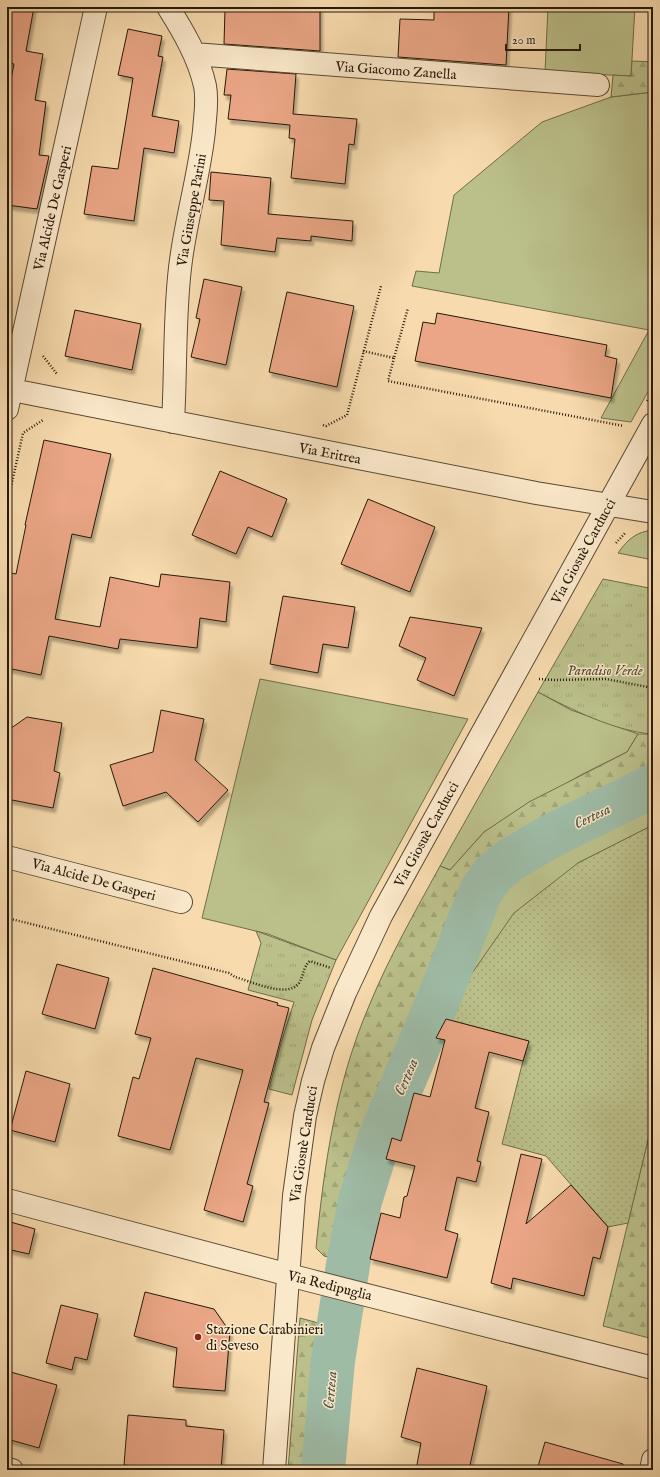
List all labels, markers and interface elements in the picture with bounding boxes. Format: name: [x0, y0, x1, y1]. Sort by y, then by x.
scale bar: [506, 26, 580, 52]
text: 20 m: [512, 33, 535, 48]
street label: Via Giacomo Zanella: [334, 58, 458, 84]
street label: Via Alcide De Gasperi: [30, 144, 76, 273]
street label: Via Giuseppe Parini: [173, 152, 211, 269]
street label: Via Eritrea: [296, 439, 363, 469]
street label: Via Giosuè Carducci: [547, 495, 620, 608]
park label: Paradiso Verde: [567, 662, 643, 680]
street label: Via Giosuè Carducci: [390, 778, 463, 891]
water label: Certesa: [571, 799, 614, 833]
street label: Via Alcide De Gasperi: [29, 854, 158, 905]
water label: Certesa: [390, 1056, 423, 1099]
street label: Via Giosuè Carducci: [286, 1084, 322, 1205]
street label: Via Redipuglia: [285, 1267, 375, 1305]
place label: Stazione Carabinieri di Seveso: [206, 1321, 324, 1355]
marker: Stazione Carabinieri di Seveso: [193, 1332, 203, 1342]
water label: Certesa: [319, 1370, 342, 1410]

